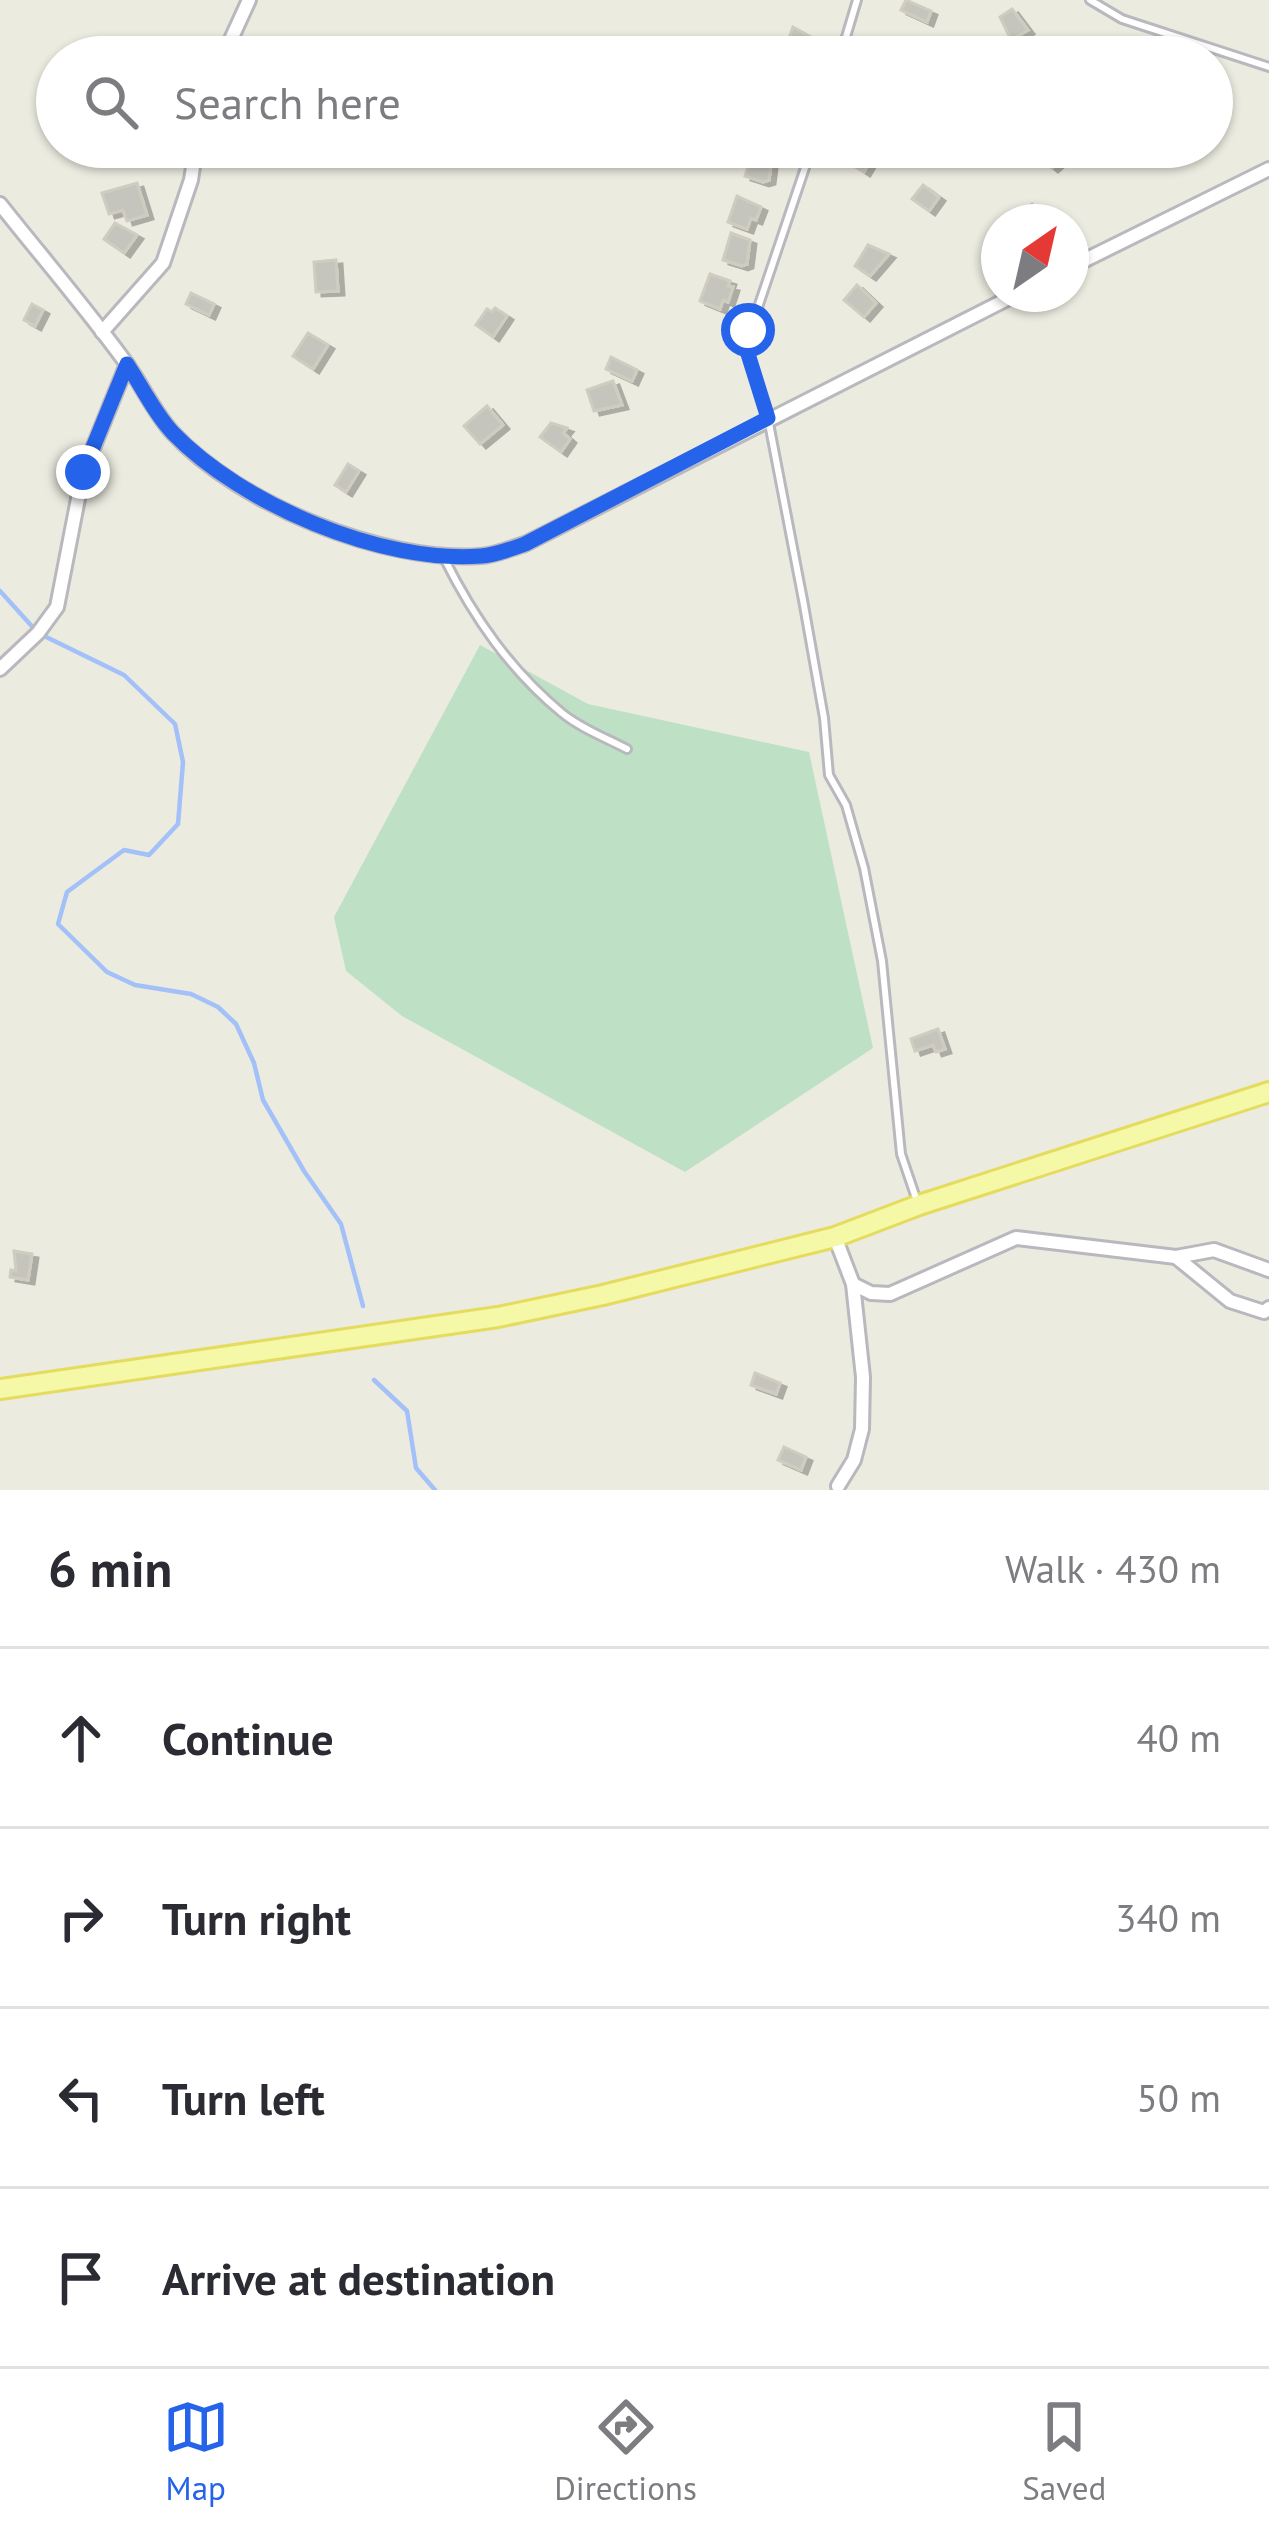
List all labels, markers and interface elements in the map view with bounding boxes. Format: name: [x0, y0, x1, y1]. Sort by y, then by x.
search box: [36, 36, 1233, 168]
icon: search: [78, 69, 144, 135]
text: Search here: [174, 73, 401, 131]
north arrow: [981, 204, 1089, 312]
route start: [721, 303, 775, 357]
route end: [56, 445, 110, 499]
text: 6 min: [48, 1535, 172, 1601]
text: Walk · 430 m: [1005, 1543, 1221, 1594]
icon: ahead: [48, 1705, 114, 1771]
text: Continue: [162, 1709, 334, 1767]
text: 40 m: [1136, 1712, 1221, 1763]
icon: right: [48, 1885, 114, 1951]
text: Turn right: [162, 1889, 351, 1947]
text: 340 m: [1115, 1892, 1221, 1943]
icon: left: [48, 2065, 114, 2131]
text: Turn left: [162, 2069, 325, 2127]
text: 50 m: [1136, 2072, 1221, 2123]
icon: arrive: [48, 2245, 114, 2311]
text: Arrive at destination: [162, 2249, 555, 2307]
tab: Map: [163, 2394, 229, 2509]
tab: Directions: [554, 2394, 697, 2509]
tab: Saved: [1022, 2394, 1106, 2509]

